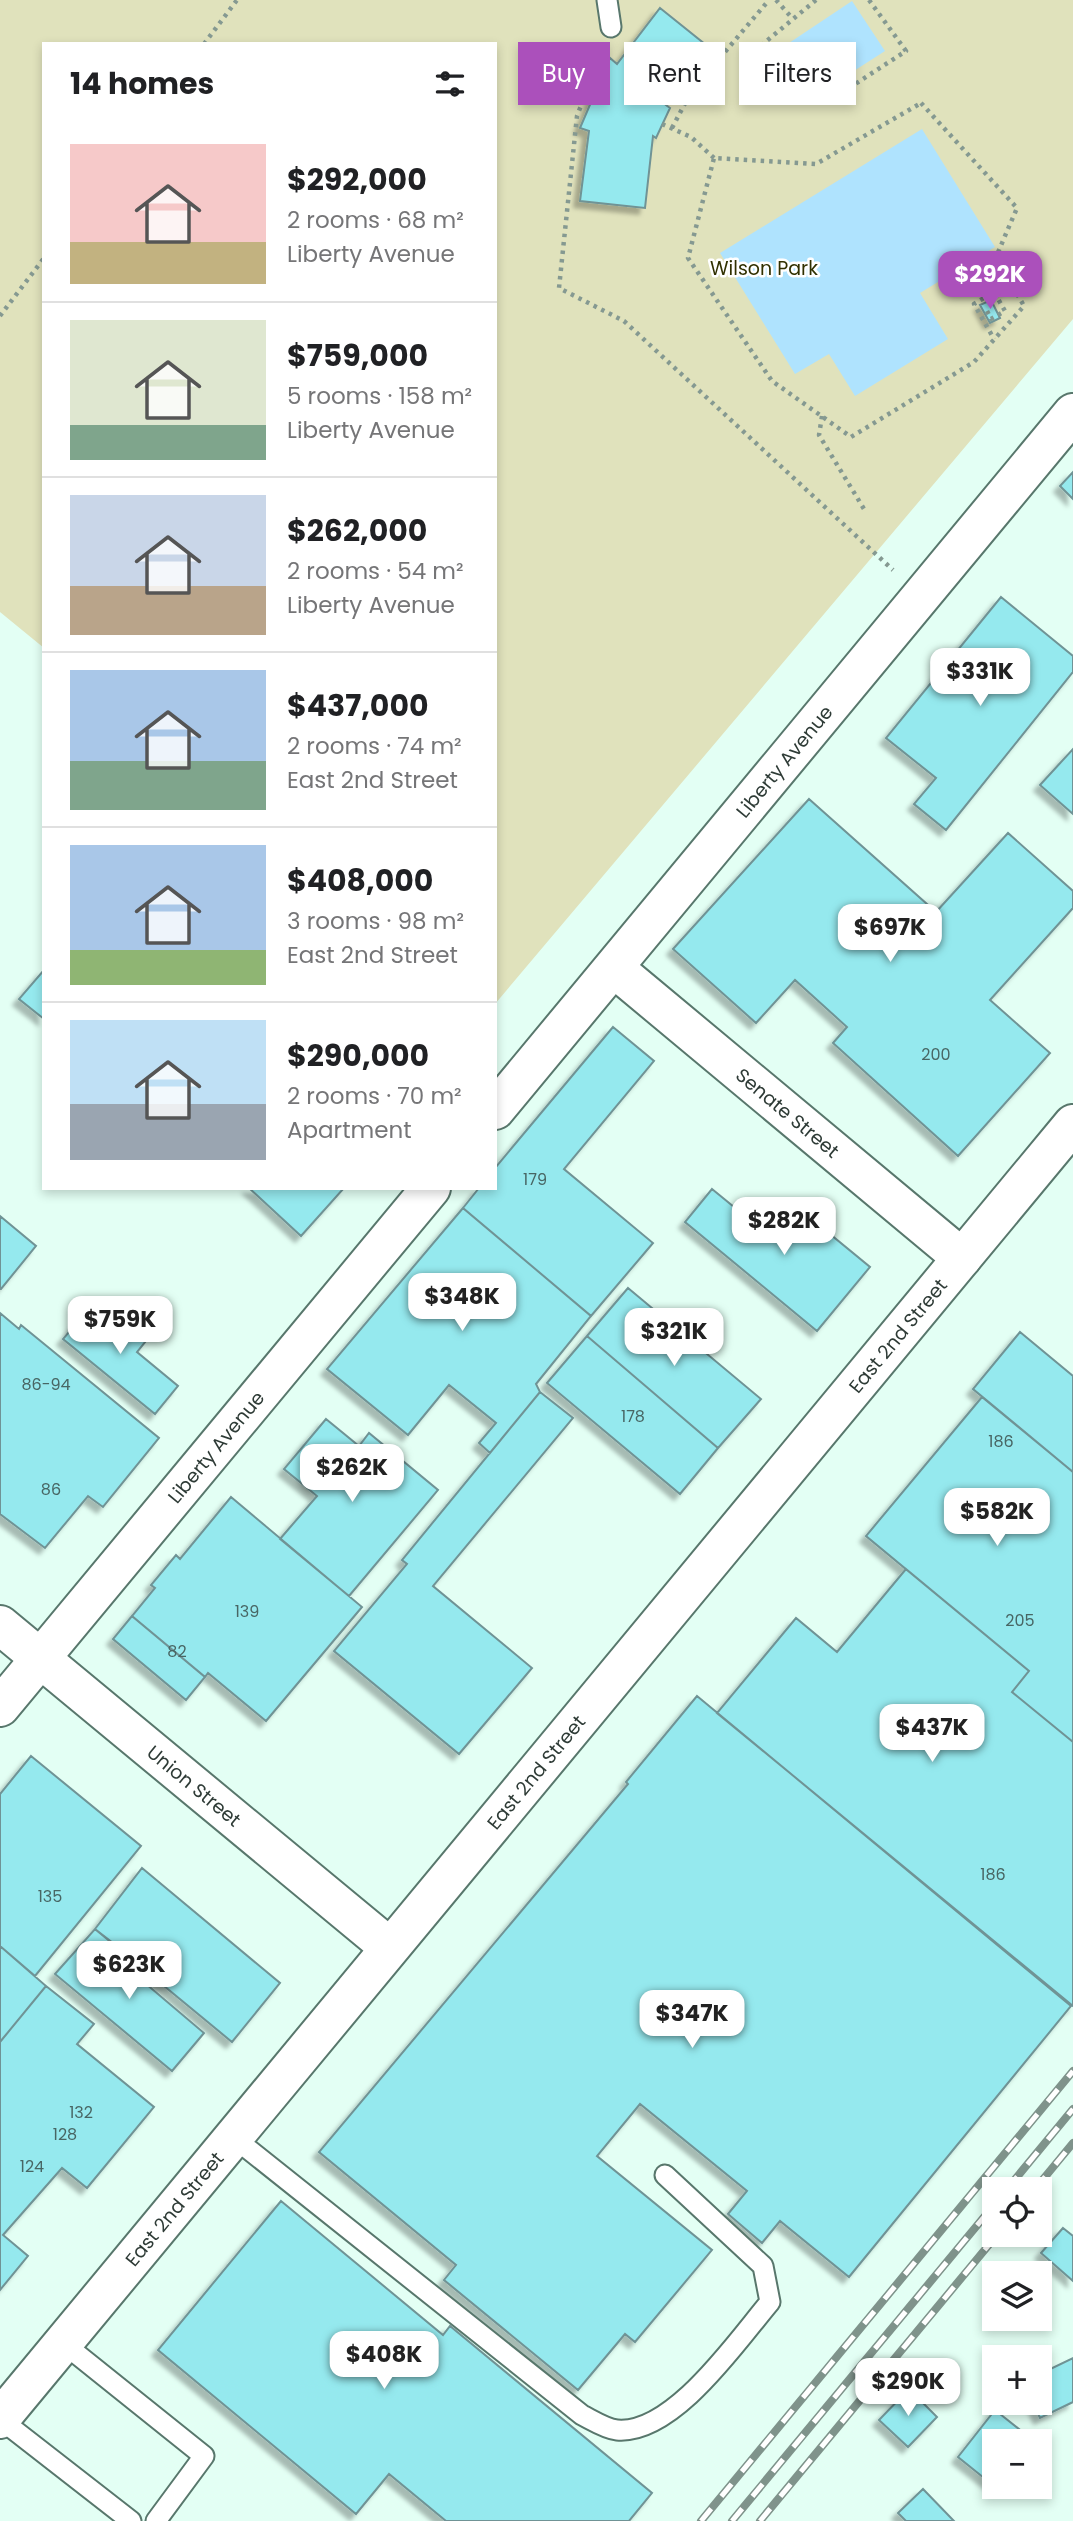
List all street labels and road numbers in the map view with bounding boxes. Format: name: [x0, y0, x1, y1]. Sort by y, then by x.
street label: Liberty Avenue: [730, 700, 839, 824]
street label: Senate Street: [730, 1062, 845, 1164]
street label: East 2nd Street: [843, 1273, 954, 1399]
street label: Liberty Avenue: [162, 1385, 271, 1509]
street label: East 2nd Street: [481, 1709, 592, 1835]
street label: Union Street: [141, 1739, 247, 1833]
street label: East 2nd Street: [119, 2146, 230, 2272]

